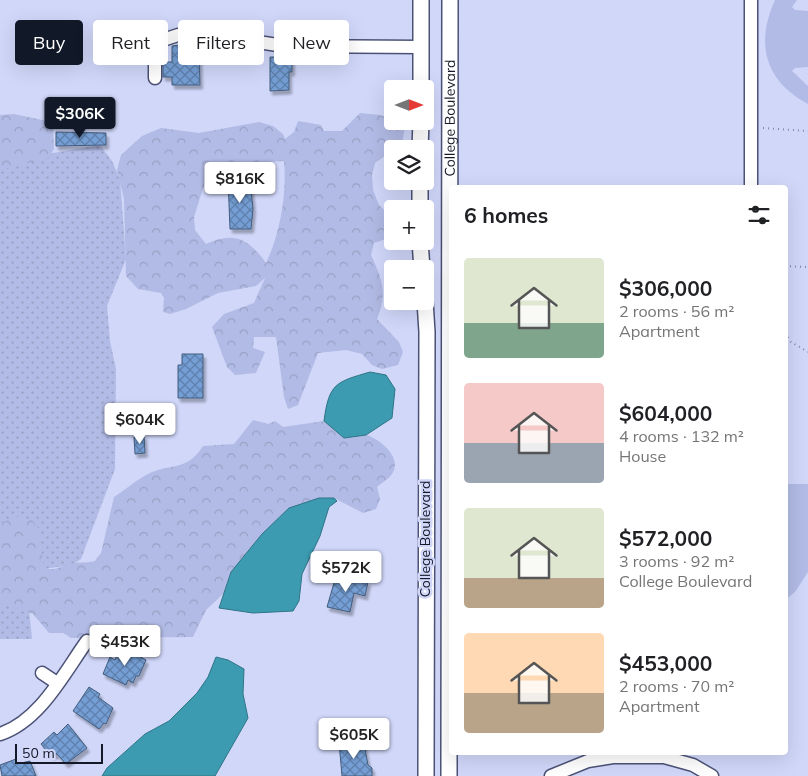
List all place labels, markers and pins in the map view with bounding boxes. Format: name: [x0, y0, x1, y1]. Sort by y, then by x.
pin: $306K: [45, 96, 115, 139]
pin: $816K: [205, 162, 275, 204]
pin: $604K: [105, 402, 175, 445]
pin: $572K: [311, 550, 381, 593]
pin: $453K: [90, 624, 160, 667]
pin: $605K: [319, 718, 389, 760]

